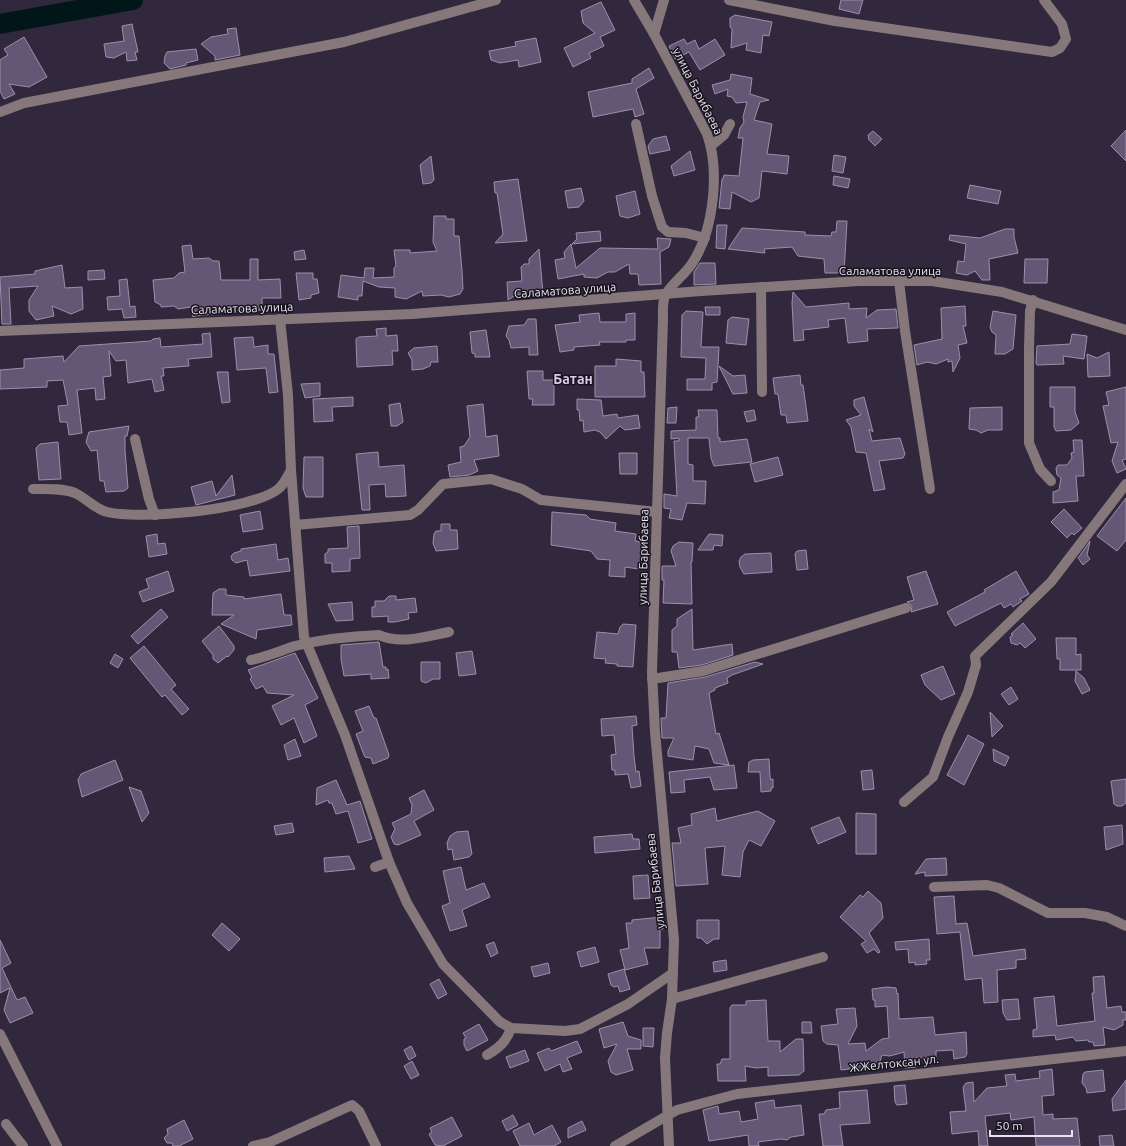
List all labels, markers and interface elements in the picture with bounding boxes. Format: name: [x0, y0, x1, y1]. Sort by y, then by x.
street label: улица Барибаева: [670, 45, 726, 137]
street label: Саламатова улица: [839, 264, 941, 277]
street label: Саламатова улица: [513, 280, 617, 300]
street label: Саламатова улица: [191, 300, 293, 316]
district label: Батан: [553, 371, 593, 387]
street label: улица Барибаева: [636, 509, 650, 605]
street label: улица Барибаева: [644, 833, 666, 929]
street label: ЖЖелтоксан ул.: [849, 1052, 939, 1074]
scale bar: [990, 1112, 1072, 1138]
text: 50 m: [996, 1119, 1023, 1132]

